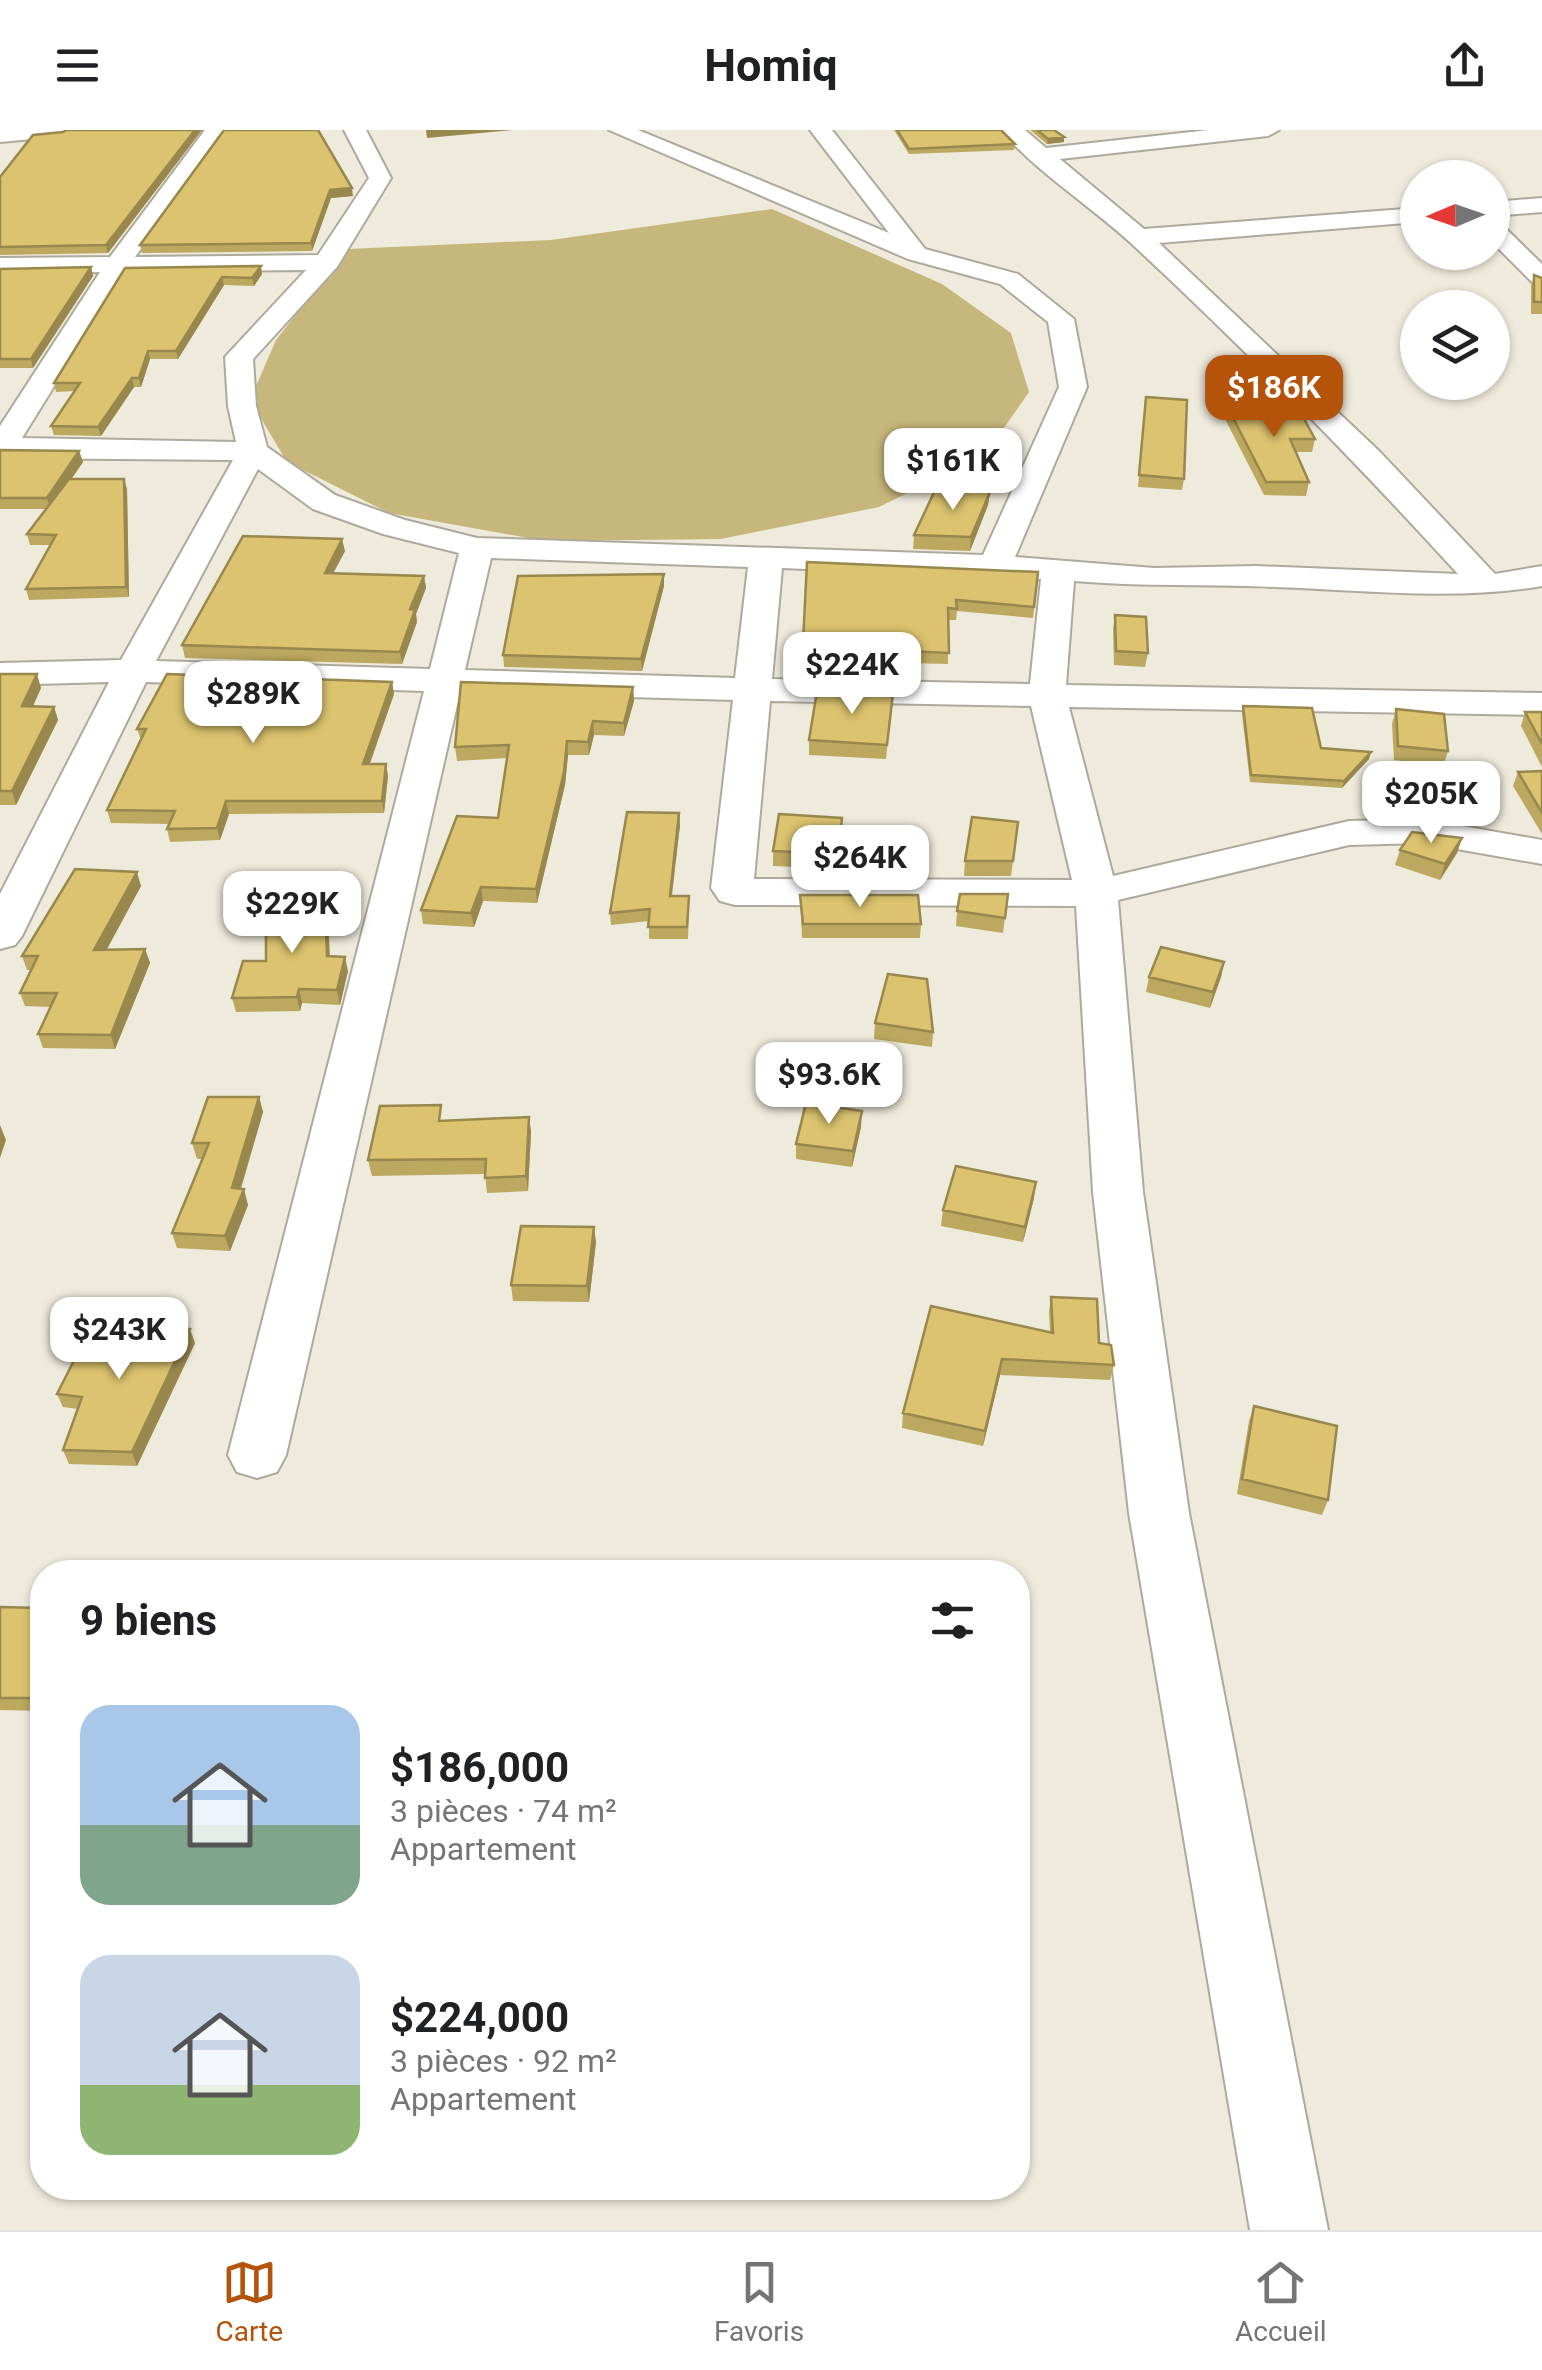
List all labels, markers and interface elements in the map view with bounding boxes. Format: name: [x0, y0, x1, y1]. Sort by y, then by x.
icon: menu: [50, 38, 105, 93]
icon: share: [1437, 38, 1492, 93]
text: Homiq: [704, 39, 838, 92]
north arrow: [1400, 160, 1510, 270]
map controls: [1400, 160, 1510, 400]
button: layers: [1400, 290, 1510, 400]
pin: $186K: [1204, 355, 1344, 440]
text: $186K: [1227, 368, 1321, 406]
pin: $161K: [883, 428, 1023, 513]
text: $161K: [906, 441, 1000, 479]
pin: $224K: [782, 632, 922, 717]
text: $224K: [805, 645, 899, 683]
pin: $289K: [183, 661, 323, 746]
text: $289K: [206, 674, 300, 712]
pin: $205K: [1361, 761, 1501, 846]
text: $205K: [1384, 774, 1478, 812]
pin: $264K: [790, 825, 930, 910]
text: $264K: [813, 838, 907, 876]
pin: $229K: [222, 871, 362, 956]
text: $229K: [245, 884, 339, 922]
pin: $93.6K: [748, 1042, 910, 1127]
text: $93.6K: [777, 1055, 881, 1093]
pin: $243K: [49, 1297, 189, 1382]
text: $243K: [72, 1310, 166, 1348]
icon: filters: [925, 1593, 980, 1648]
text: 9 biens: [80, 1596, 217, 1645]
text: $186,000: [390, 1743, 569, 1792]
icon: home: [160, 1745, 280, 1865]
text: 3 pièces · 74 m²: [390, 1792, 617, 1830]
text: Appartement: [390, 1830, 576, 1868]
text: $224,000: [390, 1993, 569, 2042]
icon: home: [160, 1995, 280, 2115]
text: 3 pièces · 92 m²: [390, 2042, 617, 2080]
text: Appartement: [390, 2080, 576, 2118]
tab: Carte: [215, 2255, 283, 2348]
tab: Favoris: [714, 2255, 804, 2348]
tab: Accueil: [1235, 2255, 1327, 2348]

